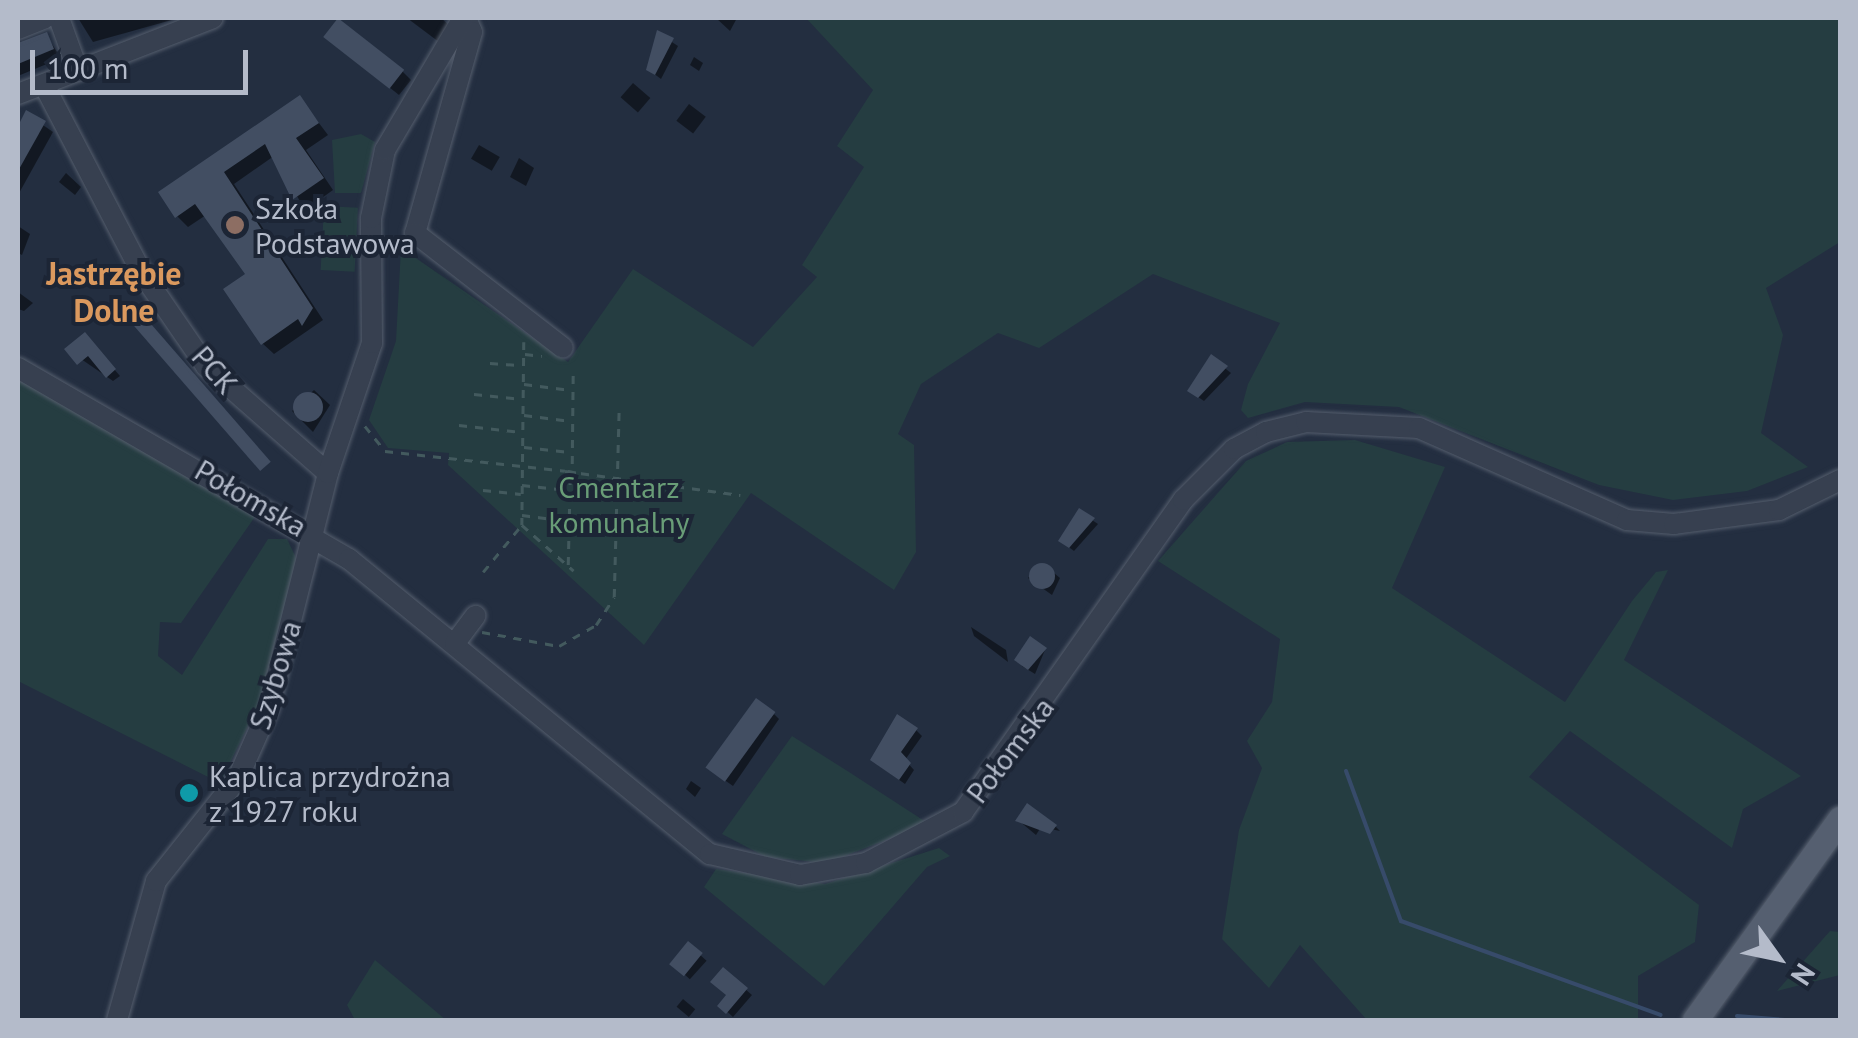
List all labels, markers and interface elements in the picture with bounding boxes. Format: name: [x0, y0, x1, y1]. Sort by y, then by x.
scale bar: [35, 30, 252, 92]
text: 100 m: [47, 48, 128, 87]
place label: Szkoła Podstawowa: [255, 190, 415, 260]
marker: Szkoła Podstawowa: [224, 214, 246, 236]
district label: Jastrzębie Dolne: [46, 255, 182, 330]
street label: PCK: [184, 339, 246, 401]
street label: Połomska: [189, 452, 313, 544]
park label: Cmentarz komunalny: [548, 469, 690, 540]
street label: Szybowa: [241, 616, 309, 734]
street label: Połomska: [959, 690, 1061, 810]
place label: Kaplica przydrożna z 1927 roku: [209, 758, 451, 828]
marker: Kaplica przydrożna z 1927 roku: [178, 782, 200, 804]
north arrow: [1728, 908, 1828, 1008]
text: N: [1783, 957, 1824, 992]

